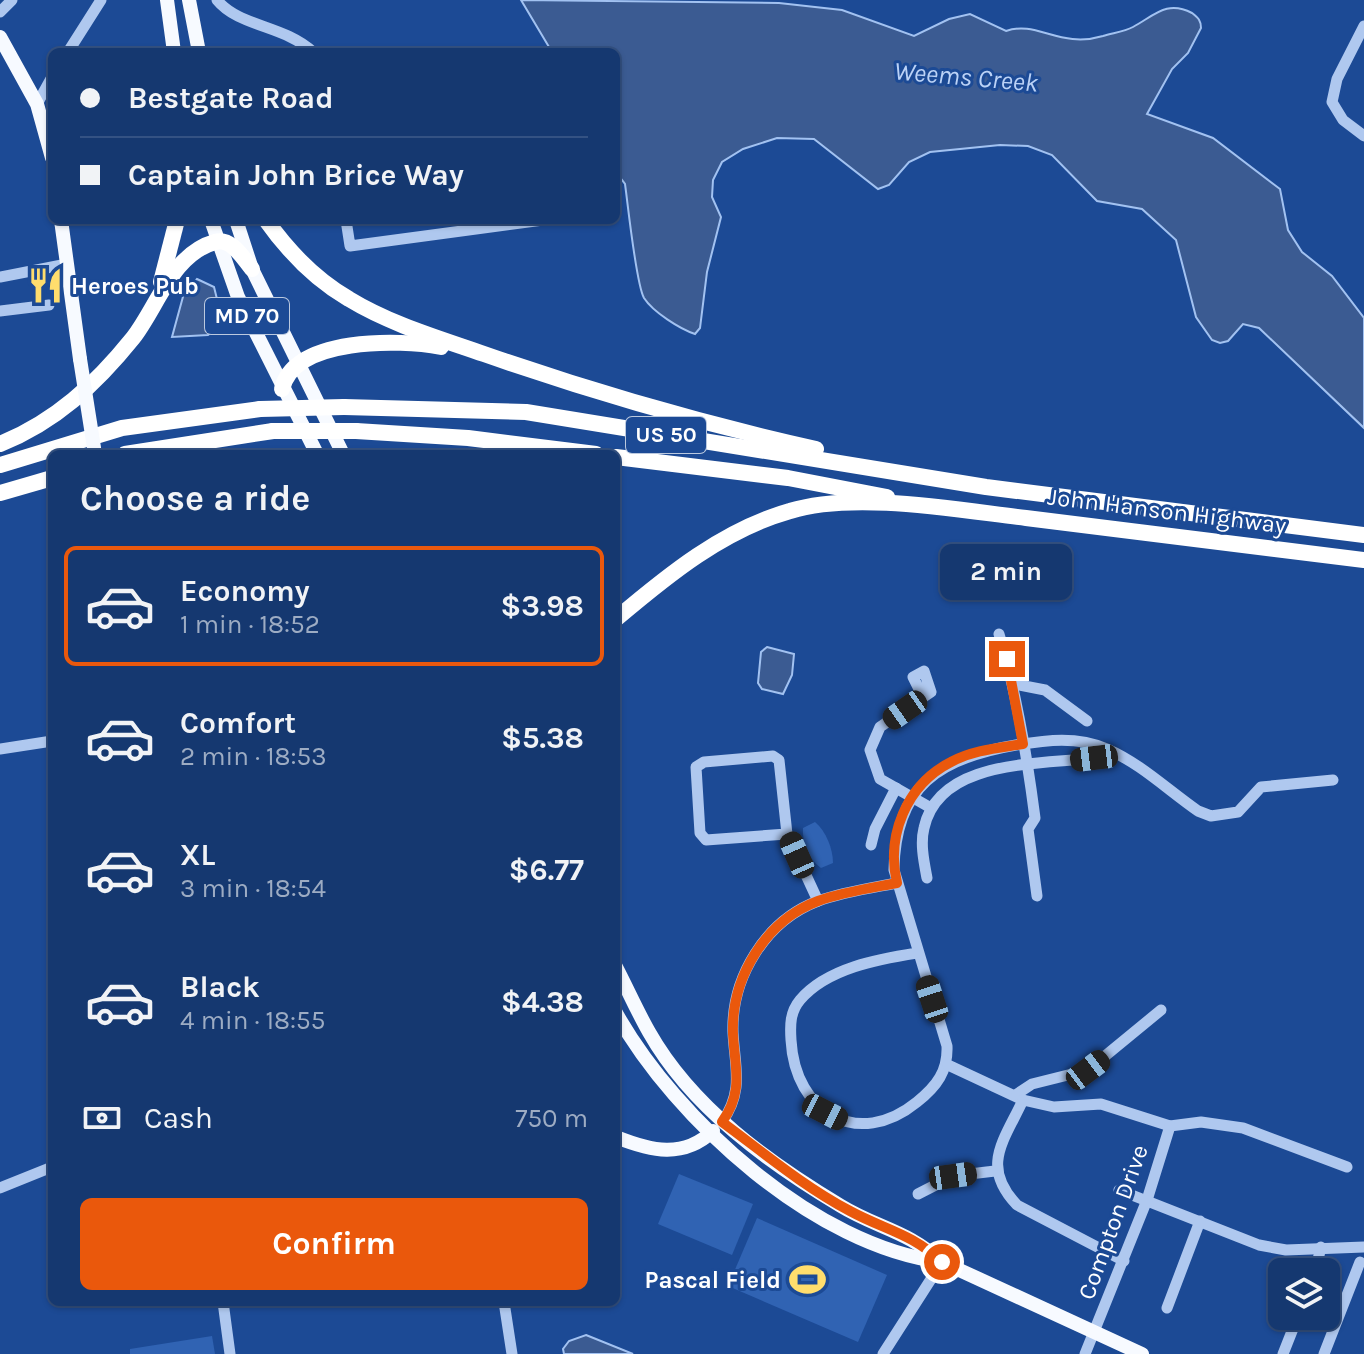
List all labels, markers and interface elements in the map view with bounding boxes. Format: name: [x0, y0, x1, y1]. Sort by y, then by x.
water label: Weems Creek: [893, 55, 1040, 99]
text: Bestgate Road: [128, 80, 334, 116]
text: Captain John Brice Way: [128, 157, 464, 193]
restaurant icon: Heroes Pub: [26, 267, 64, 305]
place label: Heroes Pub: [71, 272, 199, 300]
road number: MD 70: [205, 298, 289, 334]
road number: US 50: [626, 417, 706, 453]
text: Choose a ride: [80, 477, 310, 519]
street label: John Hanson Highway: [1046, 482, 1288, 540]
callout: 2 min: [941, 543, 1073, 599]
text: 2 min: [970, 556, 1042, 587]
icon: car: [84, 570, 156, 642]
text: Economy: [180, 573, 310, 609]
text: $3.98: [501, 588, 584, 624]
text: 1 min · 18:52: [180, 609, 320, 640]
route end: [989, 641, 1025, 677]
car: [878, 686, 932, 734]
icon: car: [84, 702, 156, 774]
text: Comfort: [180, 705, 296, 741]
text: $5.38: [501, 720, 584, 756]
text: 2 min · 18:53: [180, 741, 327, 772]
car: [1069, 743, 1119, 773]
car: [776, 828, 818, 882]
icon: car: [84, 834, 156, 906]
text: XL: [180, 837, 215, 873]
text: $6.77: [509, 852, 584, 888]
text: 3 min · 18:54: [180, 873, 326, 904]
icon: car: [84, 966, 156, 1038]
text: Black: [180, 969, 260, 1005]
car: [913, 972, 951, 1026]
text: $4.38: [501, 984, 584, 1020]
text: 4 min · 18:55: [180, 1005, 325, 1036]
car: [1062, 1046, 1114, 1094]
car: [798, 1090, 852, 1134]
icon: cash: [80, 1096, 124, 1140]
text: Cash: [144, 1100, 213, 1136]
text: 750 m: [515, 1103, 588, 1134]
street label: Compton Drive: [1072, 1141, 1154, 1303]
car: [928, 1161, 978, 1191]
button: Confirm: [80, 1198, 588, 1290]
route start: [924, 1244, 960, 1280]
map controls: [1268, 1258, 1340, 1330]
button: layers: [1268, 1258, 1340, 1330]
sports icon: Pascal Field: [788, 1261, 826, 1299]
place label: Pascal Field: [644, 1266, 781, 1294]

